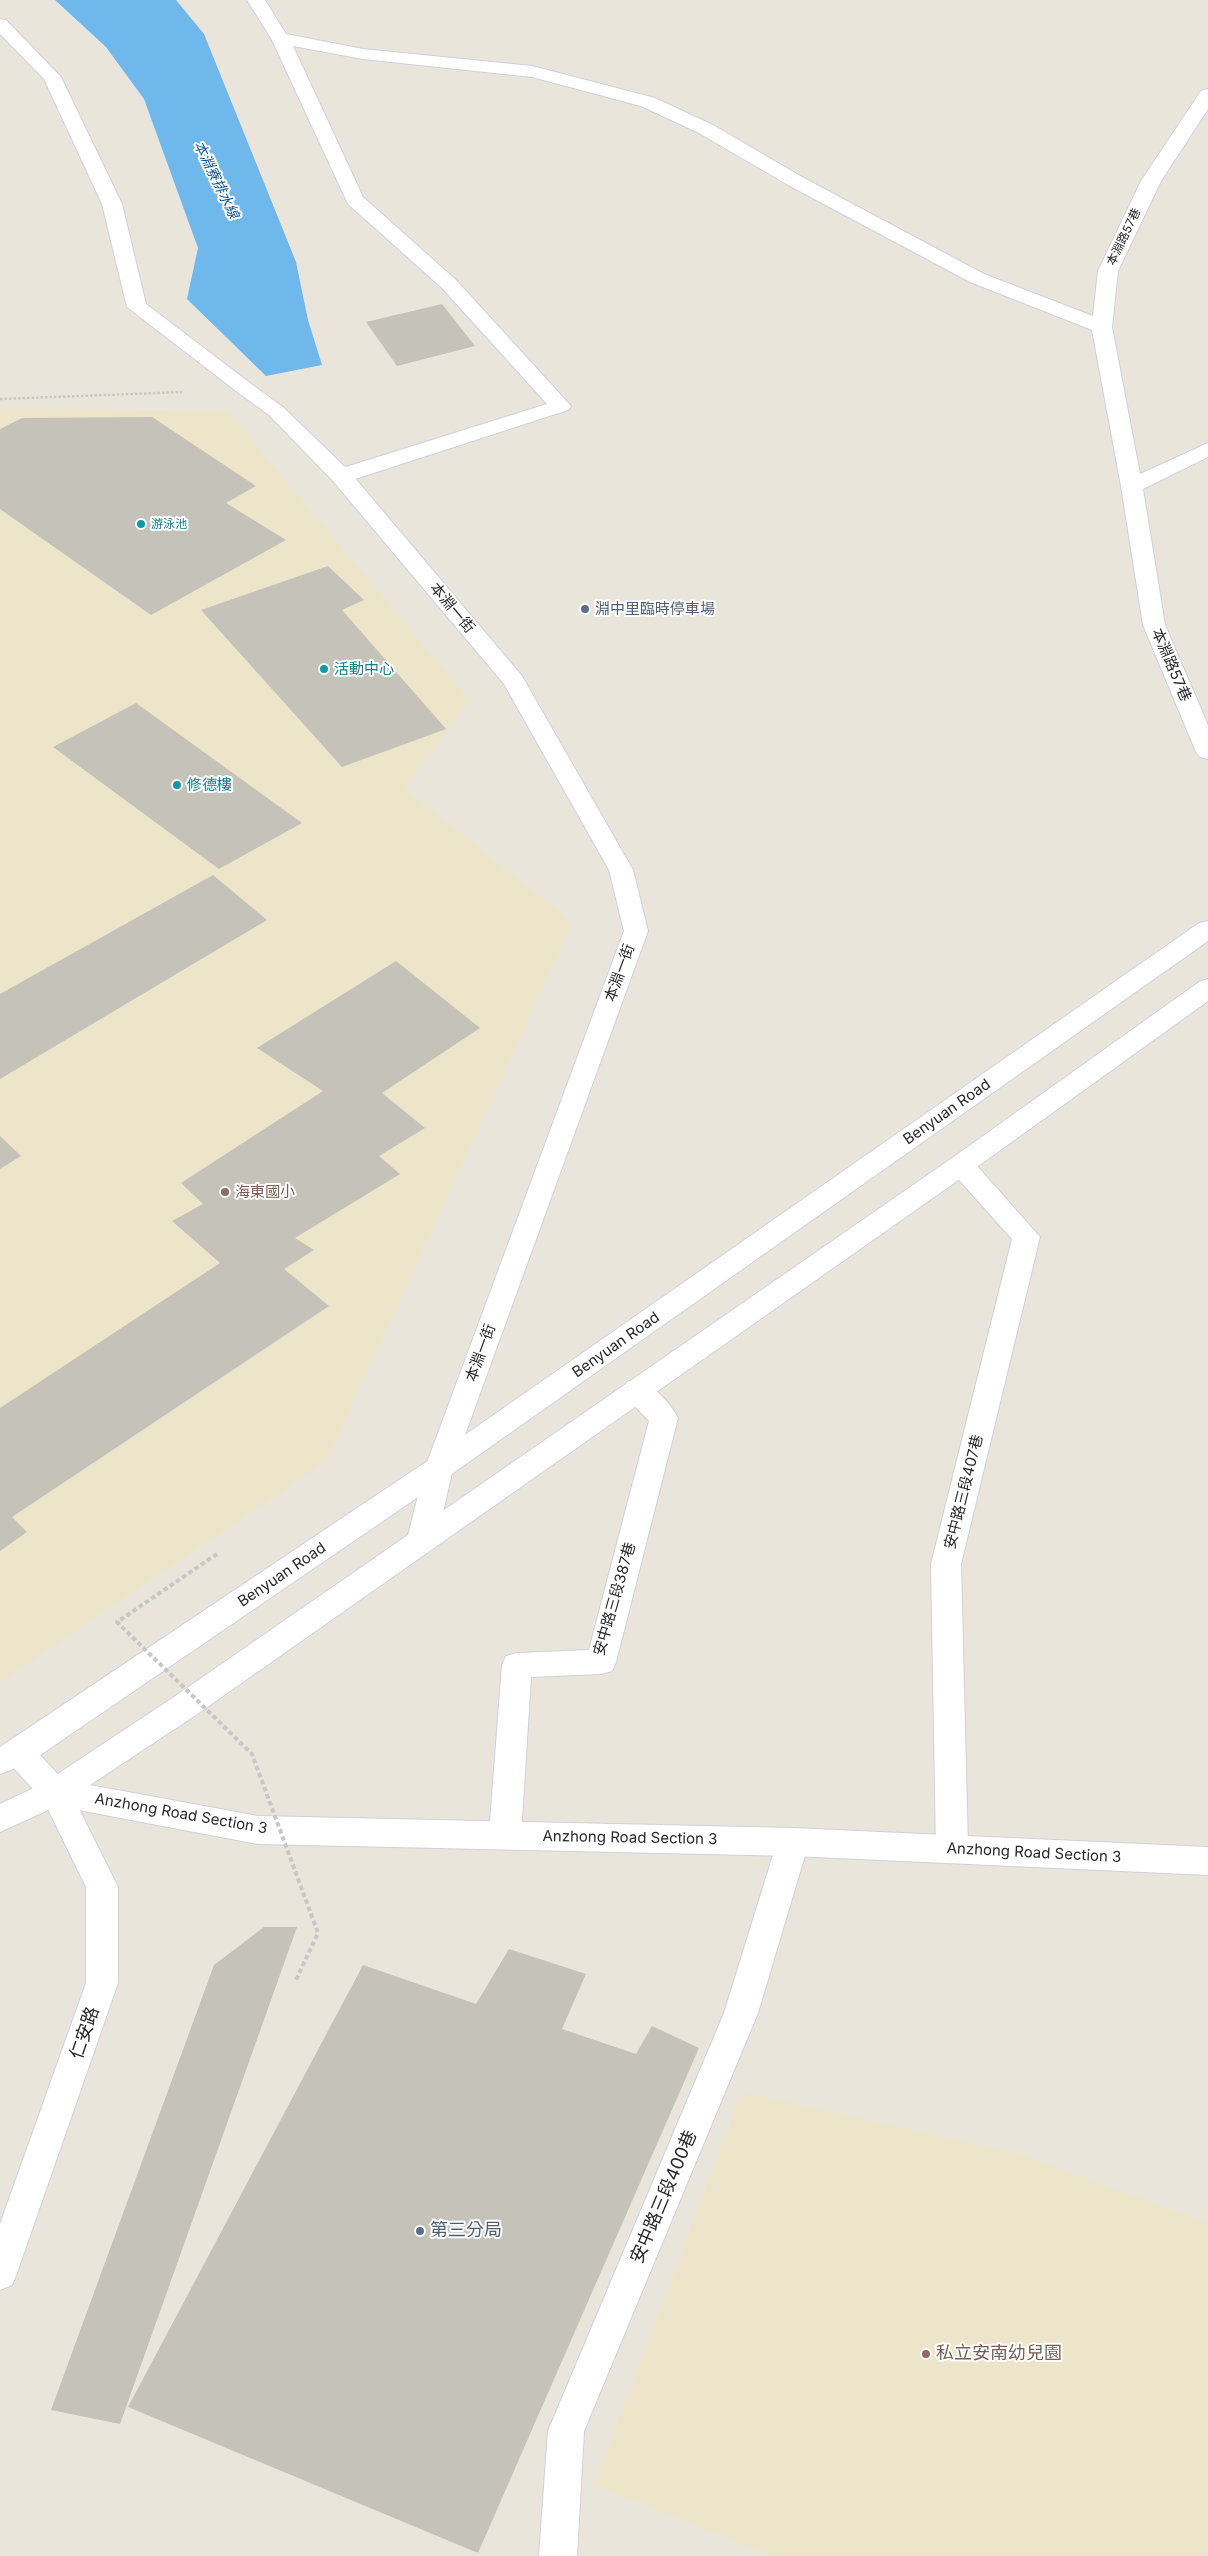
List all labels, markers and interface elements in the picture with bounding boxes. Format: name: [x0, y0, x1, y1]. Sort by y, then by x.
water label: 本淵寮排水線: [190, 139, 242, 221]
street label: 本淵路57巷: [1104, 206, 1144, 268]
place label: 游泳池: [151, 517, 187, 531]
marker: 游泳池: [135, 518, 147, 530]
street label: 本淵一街: [426, 579, 478, 637]
place label: 淵中里臨時停車場: [595, 600, 715, 618]
marker: 淵中里臨時停車場: [579, 603, 591, 615]
street label: 本淵路57巷: [1148, 626, 1194, 704]
place label: 活動中心: [334, 660, 394, 678]
marker: 活動中心: [318, 663, 330, 675]
place label: 修德樓: [187, 776, 232, 794]
marker: 修德樓: [171, 779, 183, 791]
street label: 本淵一街: [601, 942, 639, 1004]
street label: Benyuan Road: [900, 1075, 994, 1149]
place label: 海東國小: [235, 1183, 295, 1201]
marker: 海東國小: [219, 1186, 231, 1198]
street label: Benyuan Road: [569, 1308, 663, 1382]
street label: 本淵一街: [462, 1322, 500, 1384]
street label: 安中路三段407巷: [941, 1433, 987, 1551]
street label: Benyuan Road: [235, 1539, 329, 1611]
street label: 安中路三段387巷: [590, 1540, 640, 1658]
street label: Anzhong Road Section 3: [93, 1790, 269, 1838]
street label: Anzhong Road Section 3: [542, 1827, 718, 1849]
street label: Anzhong Road Section 3: [946, 1839, 1122, 1867]
street label: 仁安路: [66, 2004, 104, 2062]
street label: 安中路三段400巷: [626, 2127, 702, 2267]
place label: 第三分局: [430, 2220, 502, 2242]
marker: 第三分局: [414, 2225, 426, 2237]
place label: 私立安南幼兒園: [936, 2343, 1062, 2365]
marker: 私立安南幼兒園: [920, 2348, 932, 2360]

